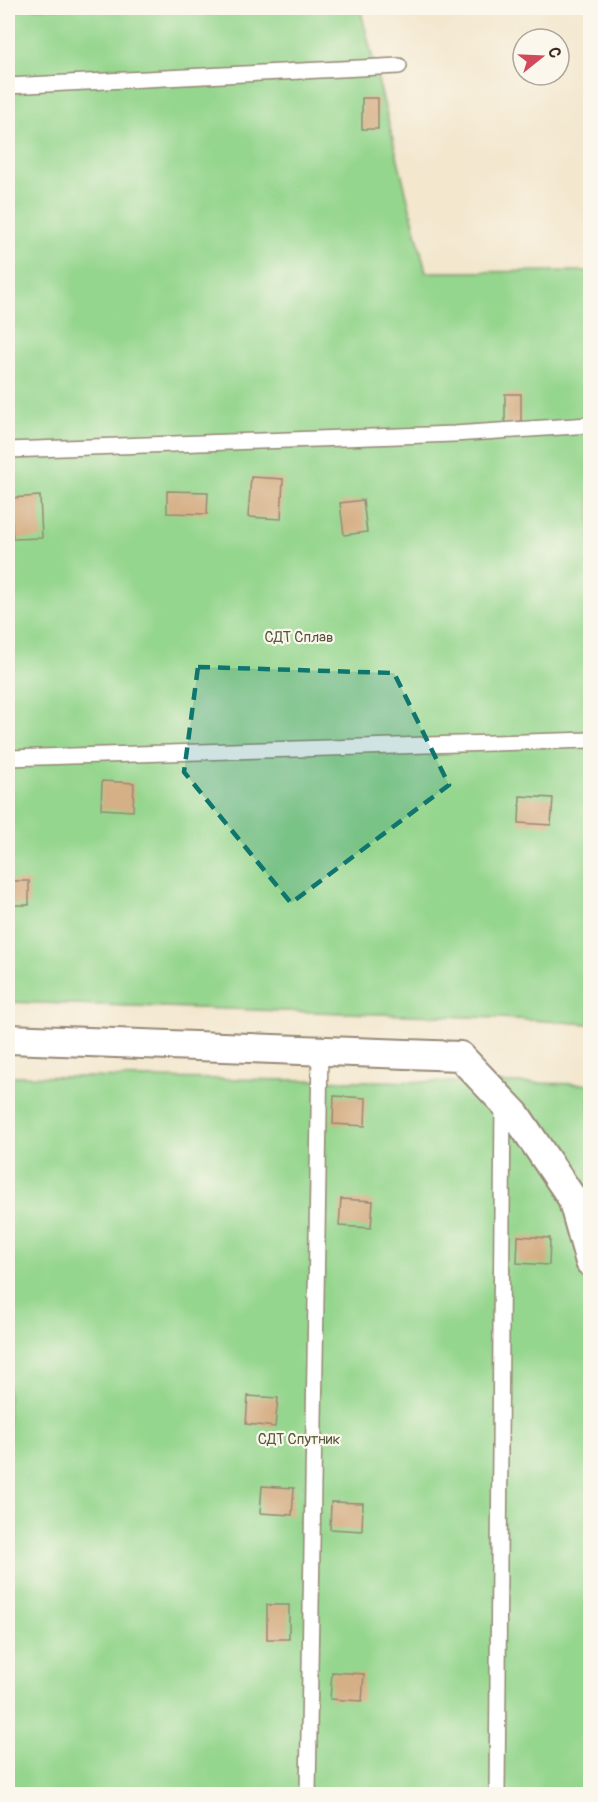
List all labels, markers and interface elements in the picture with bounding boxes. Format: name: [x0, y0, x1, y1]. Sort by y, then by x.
north arrow: [511, 27, 571, 87]
text: С: [543, 45, 565, 61]
park label: СДТ Сплав: [265, 628, 333, 647]
park label: СДТ Спутник: [258, 1430, 341, 1449]

